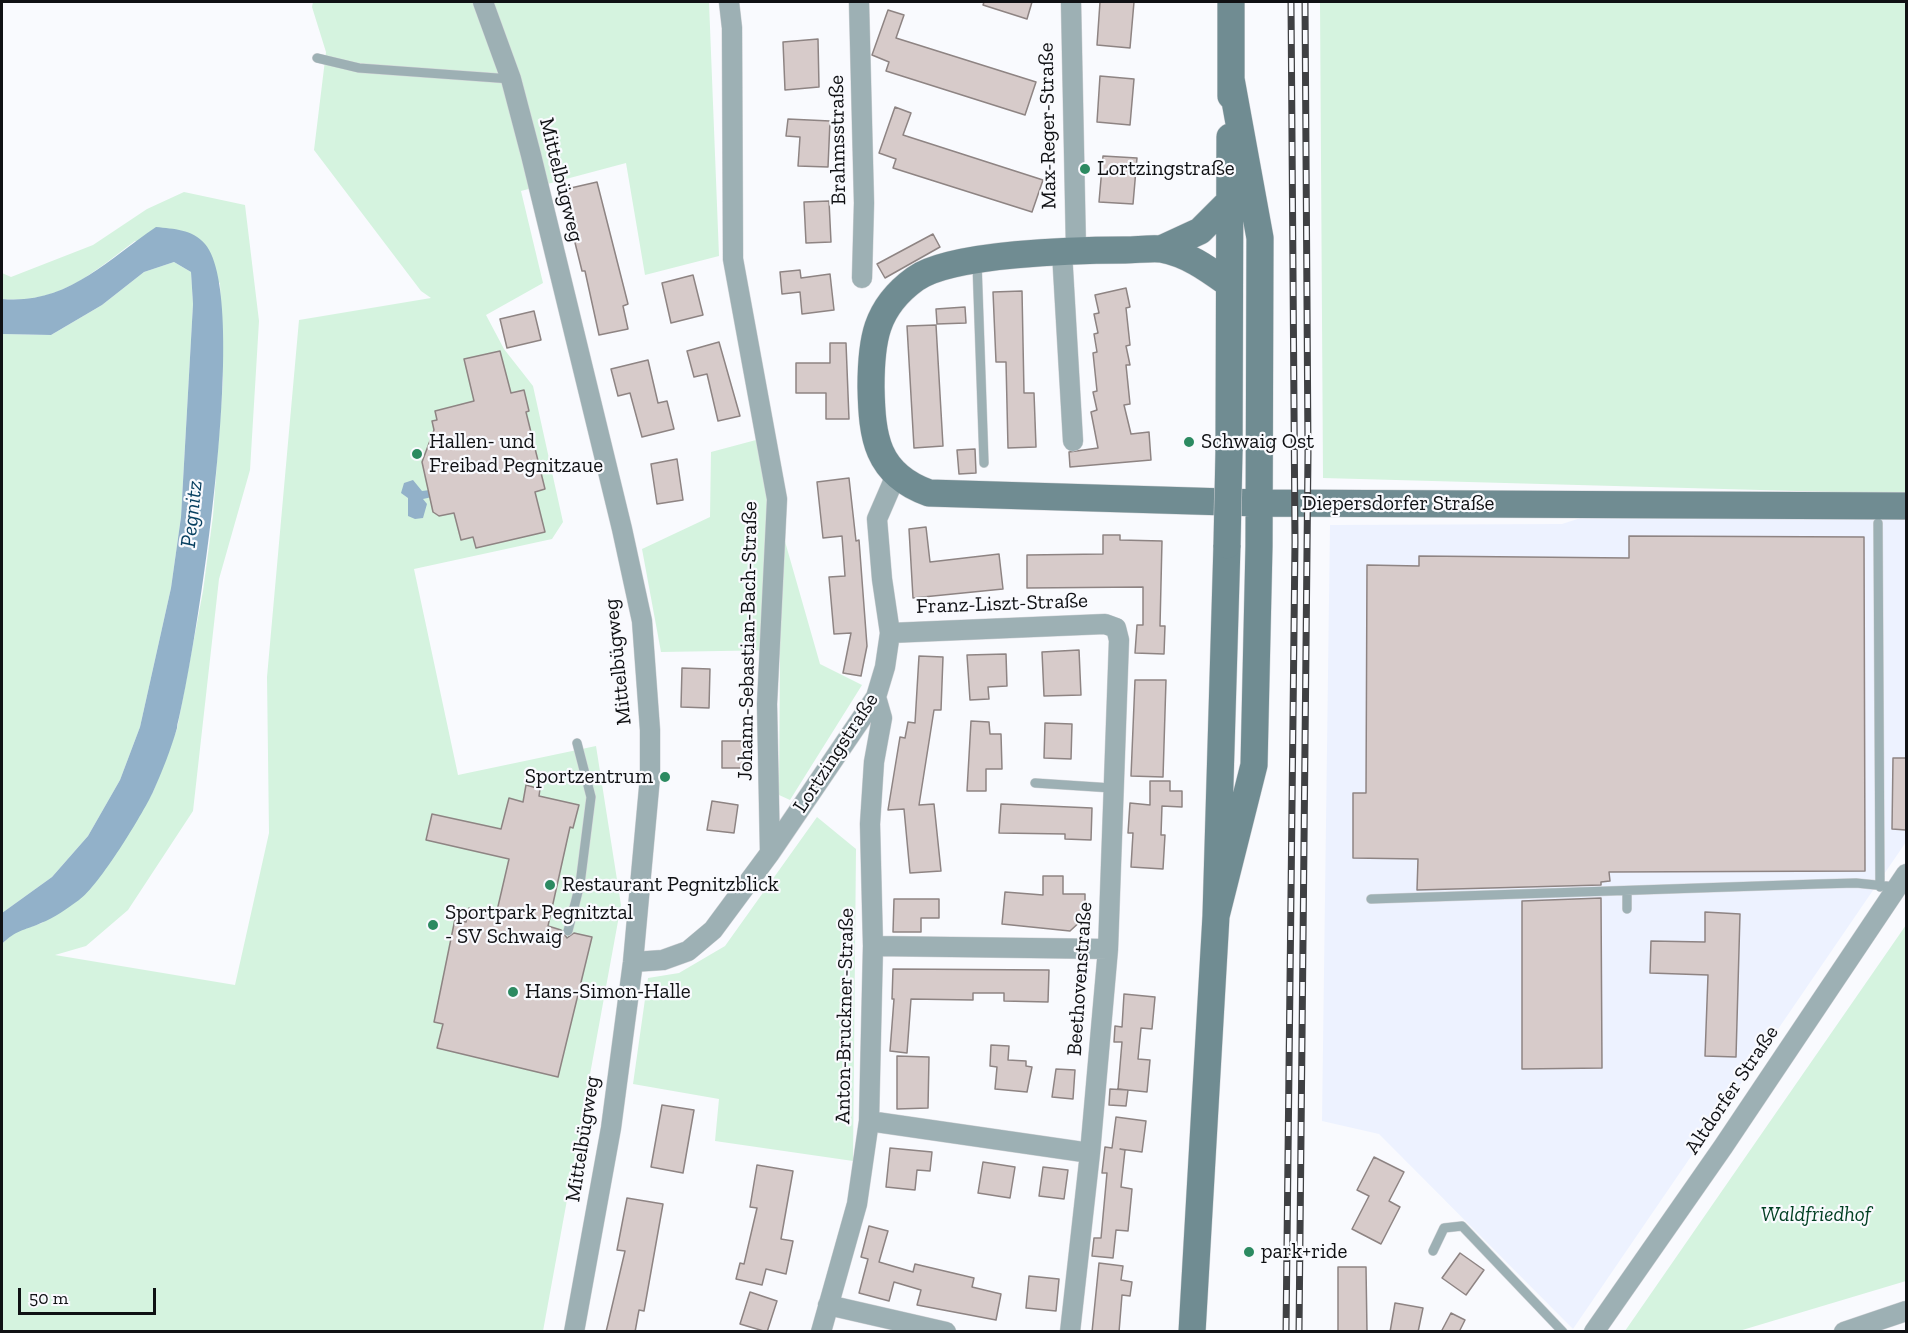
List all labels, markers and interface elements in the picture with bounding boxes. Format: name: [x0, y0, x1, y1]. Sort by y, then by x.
street label: Max-Reger-Straße: [1034, 42, 1062, 210]
street label: Brahmsstraße: [824, 75, 852, 205]
street label: Mittelbügweg: [533, 115, 589, 245]
place label: Lortzingstraße: [1097, 156, 1235, 182]
marker: Lortzingstraße: [1078, 162, 1092, 176]
place label: Hallen- und Freibad Pegnitzaue: [429, 429, 603, 479]
place label: Schwaig Ost: [1201, 429, 1314, 455]
marker: Schwaig Ost: [1182, 435, 1196, 449]
marker: Hallen- und Freibad Pegnitzaue: [410, 447, 424, 461]
water label: Pegnitz: [175, 479, 209, 549]
street label: Diepersdorfer Straße: [1302, 491, 1494, 517]
street label: Johann-Sebastian-Bach-Straße: [733, 501, 763, 781]
street label: Franz-Liszt-Straße: [916, 588, 1088, 620]
street label: Mittelbügweg: [599, 597, 637, 727]
street label: Lortzingstraße: [788, 688, 884, 818]
place label: Sportzentrum: [525, 764, 653, 790]
marker: Sportzentrum: [658, 770, 672, 784]
place label: Restaurant Pegnitzblick: [562, 872, 779, 898]
marker: Restaurant Pegnitzblick: [543, 878, 557, 892]
place label: Sportpark Pegnitztal - SV Schwaig: [445, 900, 633, 950]
street label: Beethovenstraße: [1062, 901, 1098, 1057]
street label: Anton-Bruckner-Straße: [831, 908, 859, 1124]
marker: Sportpark Pegnitztal - SV Schwaig: [426, 918, 440, 932]
place label: Hans-Simon-Halle: [525, 979, 691, 1005]
marker: Hans-Simon-Halle: [506, 985, 520, 999]
street label: Altdorfer Straße: [1680, 1021, 1784, 1159]
street label: Mittelbügweg: [561, 1074, 605, 1204]
park label: Waldfriedhof: [1761, 1202, 1871, 1228]
place label: park+ride: [1261, 1239, 1347, 1265]
marker: park+ride: [1242, 1245, 1256, 1259]
scale bar: [21, 1276, 159, 1314]
text: 50 m: [29, 1287, 68, 1309]

